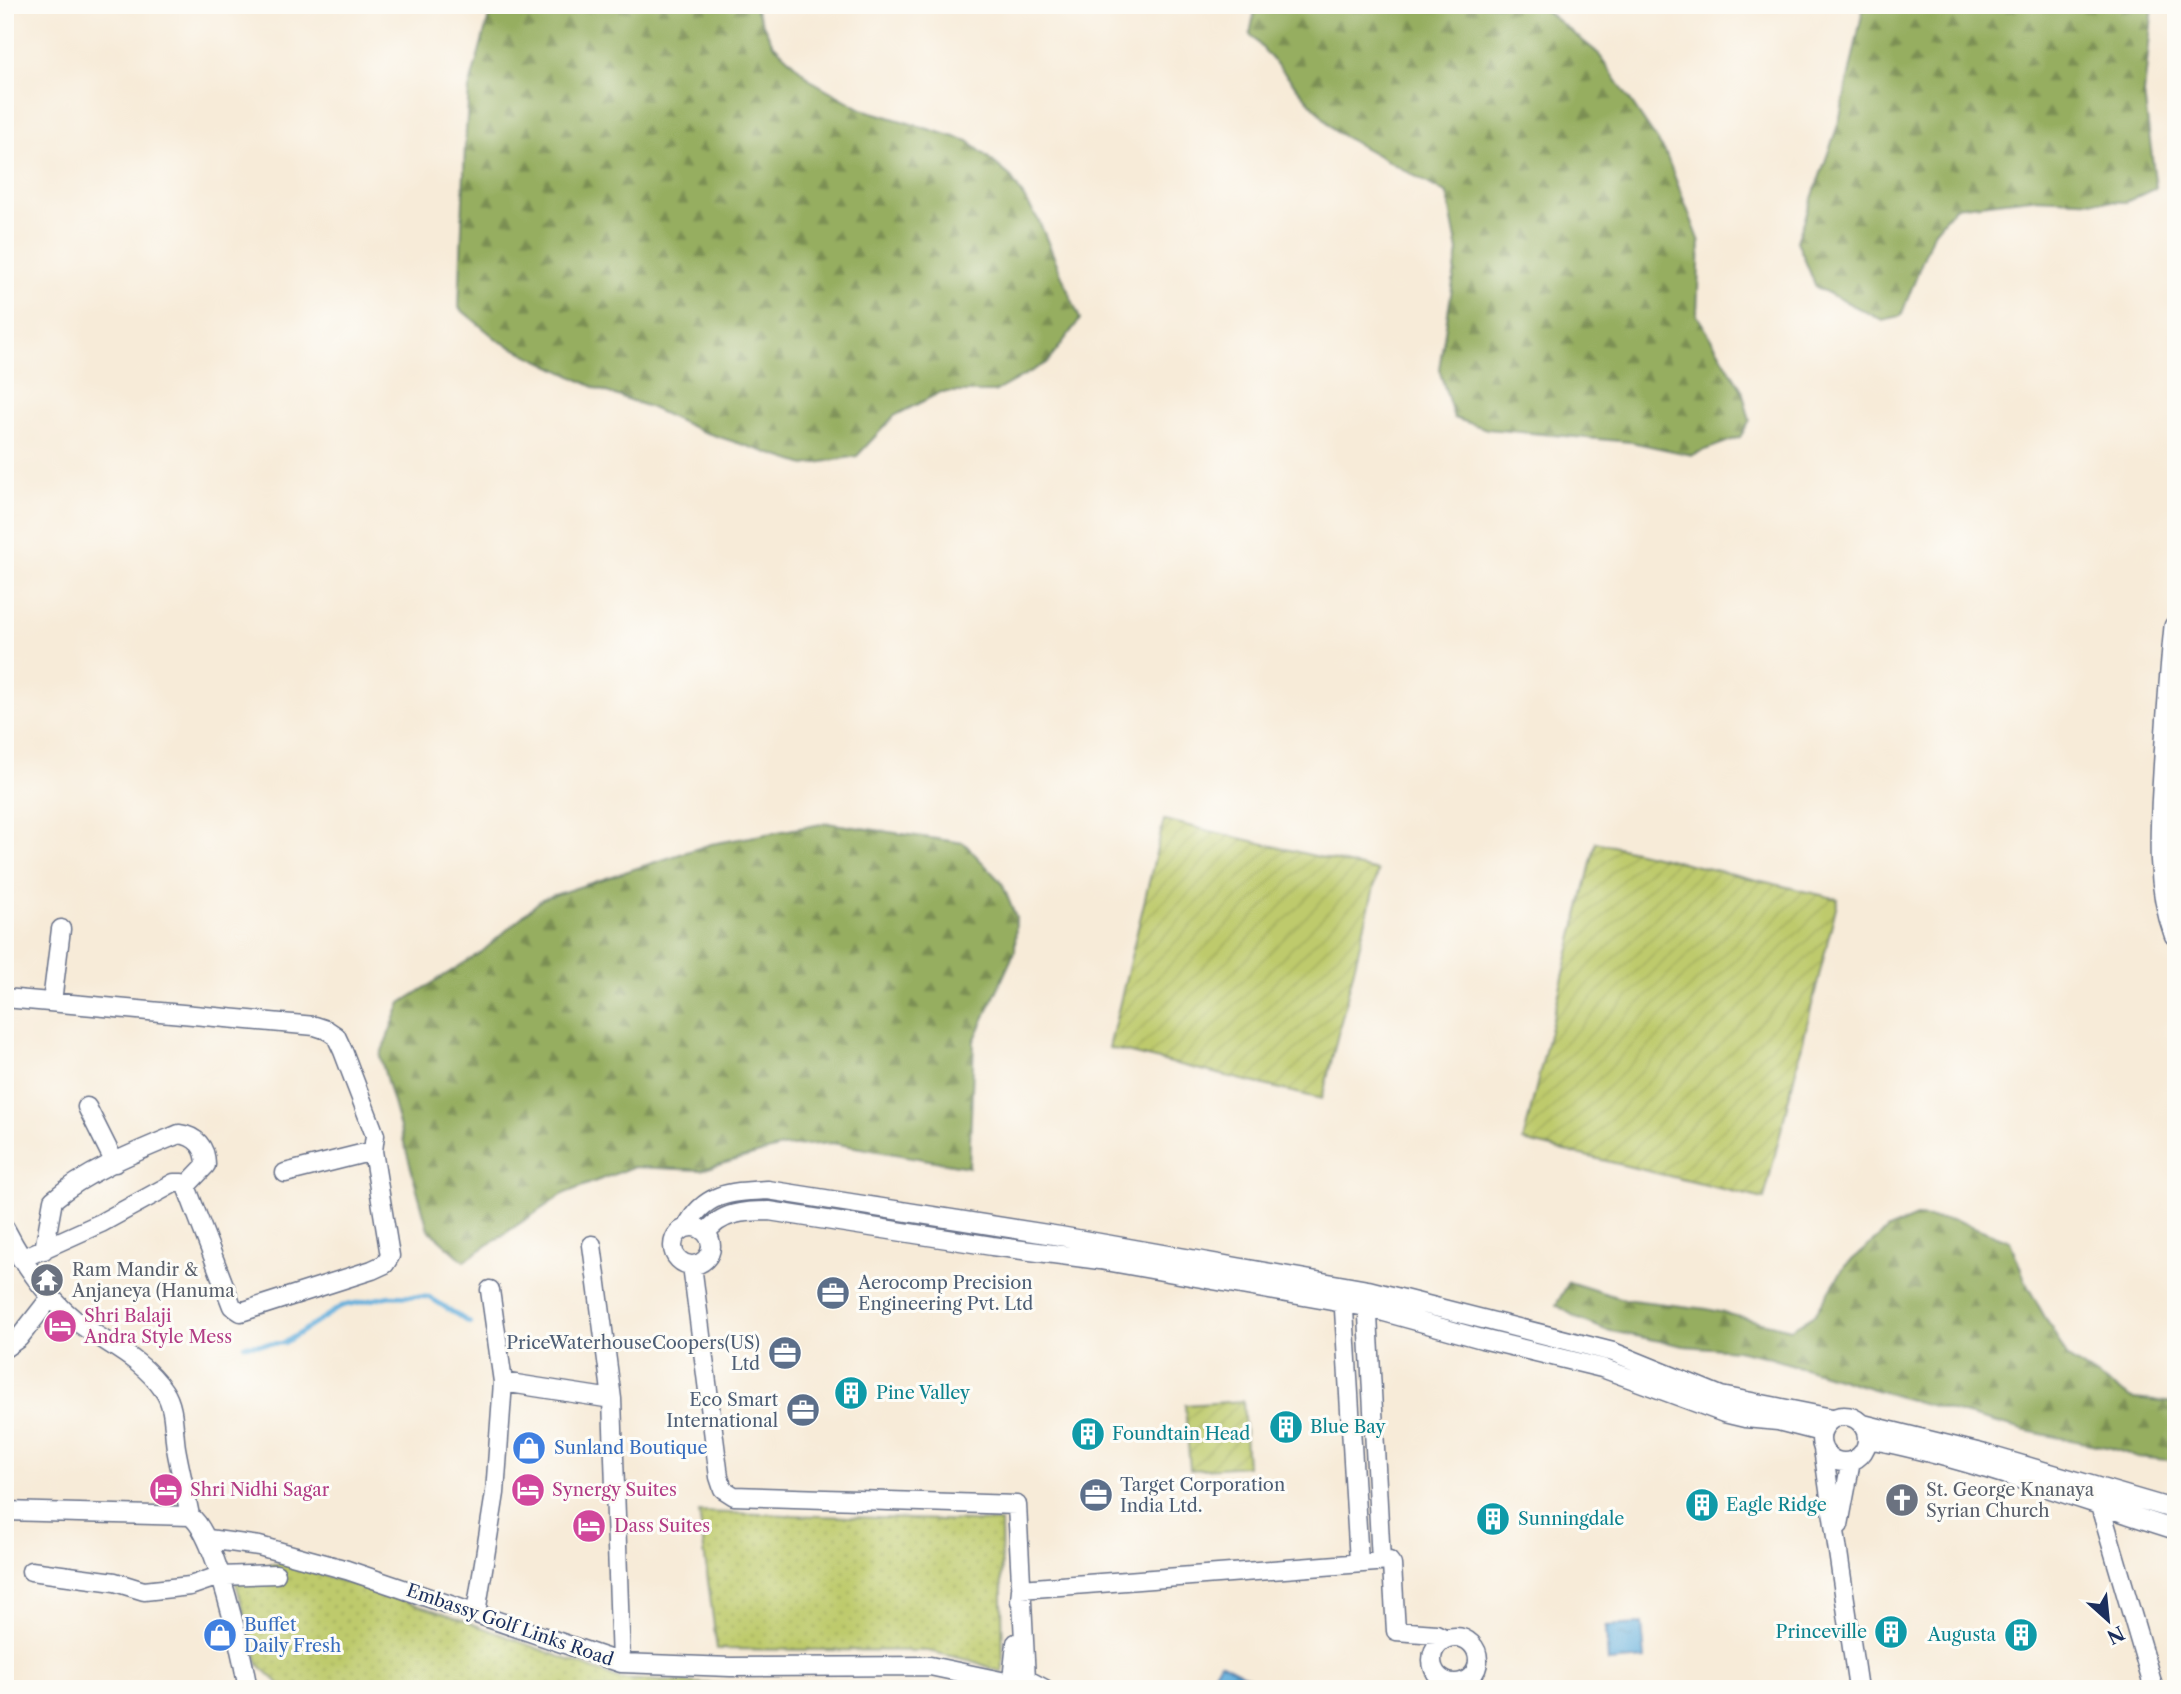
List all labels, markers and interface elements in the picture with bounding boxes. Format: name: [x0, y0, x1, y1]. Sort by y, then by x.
place label: Ram Mandir & Anjaneya (Hanuma: [71, 1259, 235, 1302]
temple icon: Ram Mandir & Anjaneya (Hanuma: [28, 1261, 66, 1299]
place label: Aerocomp Precision Engineering Pvt. Ltd: [857, 1272, 1033, 1315]
office icon: Aerocomp Precision Engineering Pvt. Ltd: [814, 1274, 852, 1312]
place label: Shri Balaji Andra Style Mess: [83, 1305, 232, 1348]
hotel icon: Shri Balaji Andra Style Mess: [41, 1307, 79, 1345]
place label: PriceWaterhouseCoopers(US) Ltd: [506, 1332, 760, 1375]
office icon: PriceWaterhouseCoopers(US) Ltd: [766, 1334, 804, 1372]
building icon: Pine Valley: [832, 1374, 870, 1412]
place label: Pine Valley: [876, 1382, 971, 1404]
place label: Eco Smart International: [666, 1389, 779, 1432]
office icon: Eco Smart International: [784, 1391, 822, 1429]
building icon: Blue Bay: [1267, 1408, 1305, 1446]
building icon: Foundtain Head: [1069, 1415, 1107, 1453]
place label: Blue Bay: [1310, 1416, 1386, 1438]
place label: Foundtain Head: [1112, 1423, 1250, 1445]
shop icon: Sunland Boutique: [510, 1429, 548, 1467]
place label: Sunland Boutique: [554, 1437, 708, 1459]
hotel icon: Shri Nidhi Sagar: [147, 1471, 185, 1509]
hotel icon: Synergy Suites: [509, 1471, 547, 1509]
place label: Target Corporation India Ltd.: [1120, 1474, 1285, 1517]
office icon: Target Corporation India Ltd.: [1077, 1476, 1115, 1514]
place label: Shri Nidhi Sagar: [190, 1479, 330, 1501]
place label: Synergy Suites: [552, 1479, 677, 1501]
place label: St. George Knanaya Syrian Church: [1926, 1479, 2095, 1522]
church icon: St. George Knanaya Syrian Church: [1883, 1481, 1921, 1519]
building icon: Eagle Ridge: [1683, 1486, 1721, 1524]
place label: Eagle Ridge: [1726, 1494, 1827, 1516]
building icon: Sunningdale: [1474, 1500, 1512, 1538]
hotel icon: Dass Suites: [570, 1507, 608, 1545]
place label: Sunningdale: [1518, 1508, 1624, 1530]
place label: Dass Suites: [614, 1515, 710, 1537]
street label: Embassy Golf Links Road: [404, 1579, 616, 1671]
north arrow: [2072, 1586, 2142, 1656]
building icon: Princeville: [1872, 1613, 1910, 1651]
place label: Buffet Daily Fresh: [244, 1614, 341, 1657]
shop icon: Buffet Daily Fresh: [201, 1616, 239, 1654]
building icon: Augusta: [2002, 1616, 2040, 1654]
place label: Princeville: [1776, 1621, 1867, 1643]
text: N: [2103, 1621, 2128, 1649]
place label: Augusta: [1927, 1624, 1996, 1646]

